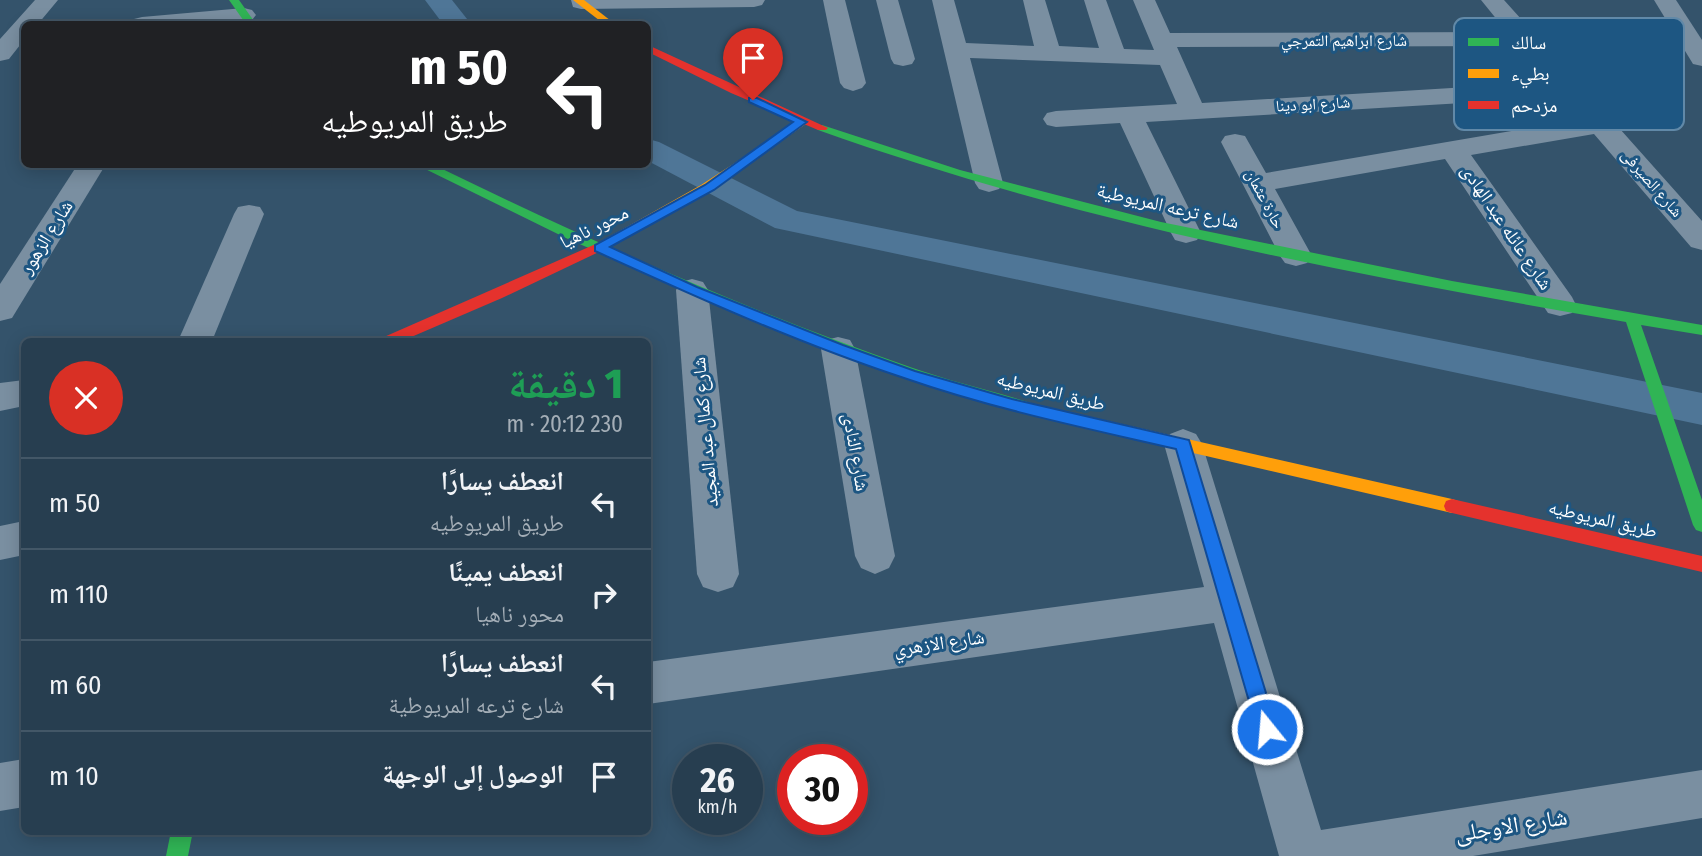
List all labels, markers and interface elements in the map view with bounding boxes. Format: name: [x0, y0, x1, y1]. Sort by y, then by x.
legend: [1454, 18, 1684, 130]
pin: [723, 28, 783, 100]
street label: شارع ابراهيم التمرجي: [1281, 31, 1407, 53]
text: سالك: [1511, 31, 1546, 54]
text: 50 m: [410, 38, 508, 97]
icon: arrive: [734, 39, 772, 77]
icon: left: [532, 49, 623, 140]
text: بطيء: [1511, 62, 1550, 89]
street label: شارع ابو دينا: [1275, 93, 1351, 116]
text: مزدحم: [1511, 94, 1557, 118]
text: طريق المريوطيه: [321, 102, 508, 140]
street label: شارع الصيرفى: [1617, 145, 1687, 221]
street label: شارع عائله عبد الهادى: [1456, 160, 1558, 294]
street label: حارة عثمان: [1241, 166, 1289, 232]
street label: شارع ترعه المريوطية: [1095, 178, 1241, 234]
street label: شارع الزهور: [14, 196, 78, 279]
street label: محور ناهيا: [556, 201, 632, 253]
street label: شارع كمال عبد المجيد: [687, 356, 723, 508]
text: 1 دقيقة: [508, 359, 623, 409]
button: close: [49, 361, 123, 435]
street label: طريق المريوطيه: [994, 366, 1108, 416]
text: 230 m · 20:12: [507, 410, 623, 438]
street label: شارع النادى: [838, 411, 874, 493]
text: انعطف يسارًا: [441, 466, 564, 497]
icon: left: [585, 485, 623, 523]
text: 50 m: [49, 488, 101, 519]
street label: طريق المريوطيه: [1546, 495, 1660, 543]
text: طريق المريوطيه: [430, 509, 564, 537]
text: انعطف يمينًا: [448, 557, 564, 588]
icon: right: [585, 576, 623, 614]
text: 110 m: [49, 579, 109, 610]
text: محور ناهيا: [475, 600, 564, 628]
street label: شارع الازهري: [892, 625, 986, 665]
text: انعطف يسارًا: [441, 648, 564, 679]
icon: left: [585, 667, 623, 705]
text: 60 m: [49, 670, 102, 701]
text: شارع ترعه المريوطية: [389, 691, 564, 719]
position arrow: [1230, 692, 1304, 766]
speed limit sign: 30: [777, 744, 868, 835]
icon: arrive: [585, 758, 623, 796]
text: الوصول إلى الوجهة: [382, 759, 564, 790]
text: 26: [700, 759, 735, 801]
text: 10 m: [49, 761, 99, 792]
text: km/h: [697, 796, 738, 818]
street label: شارع الاوجلى: [1453, 802, 1569, 849]

